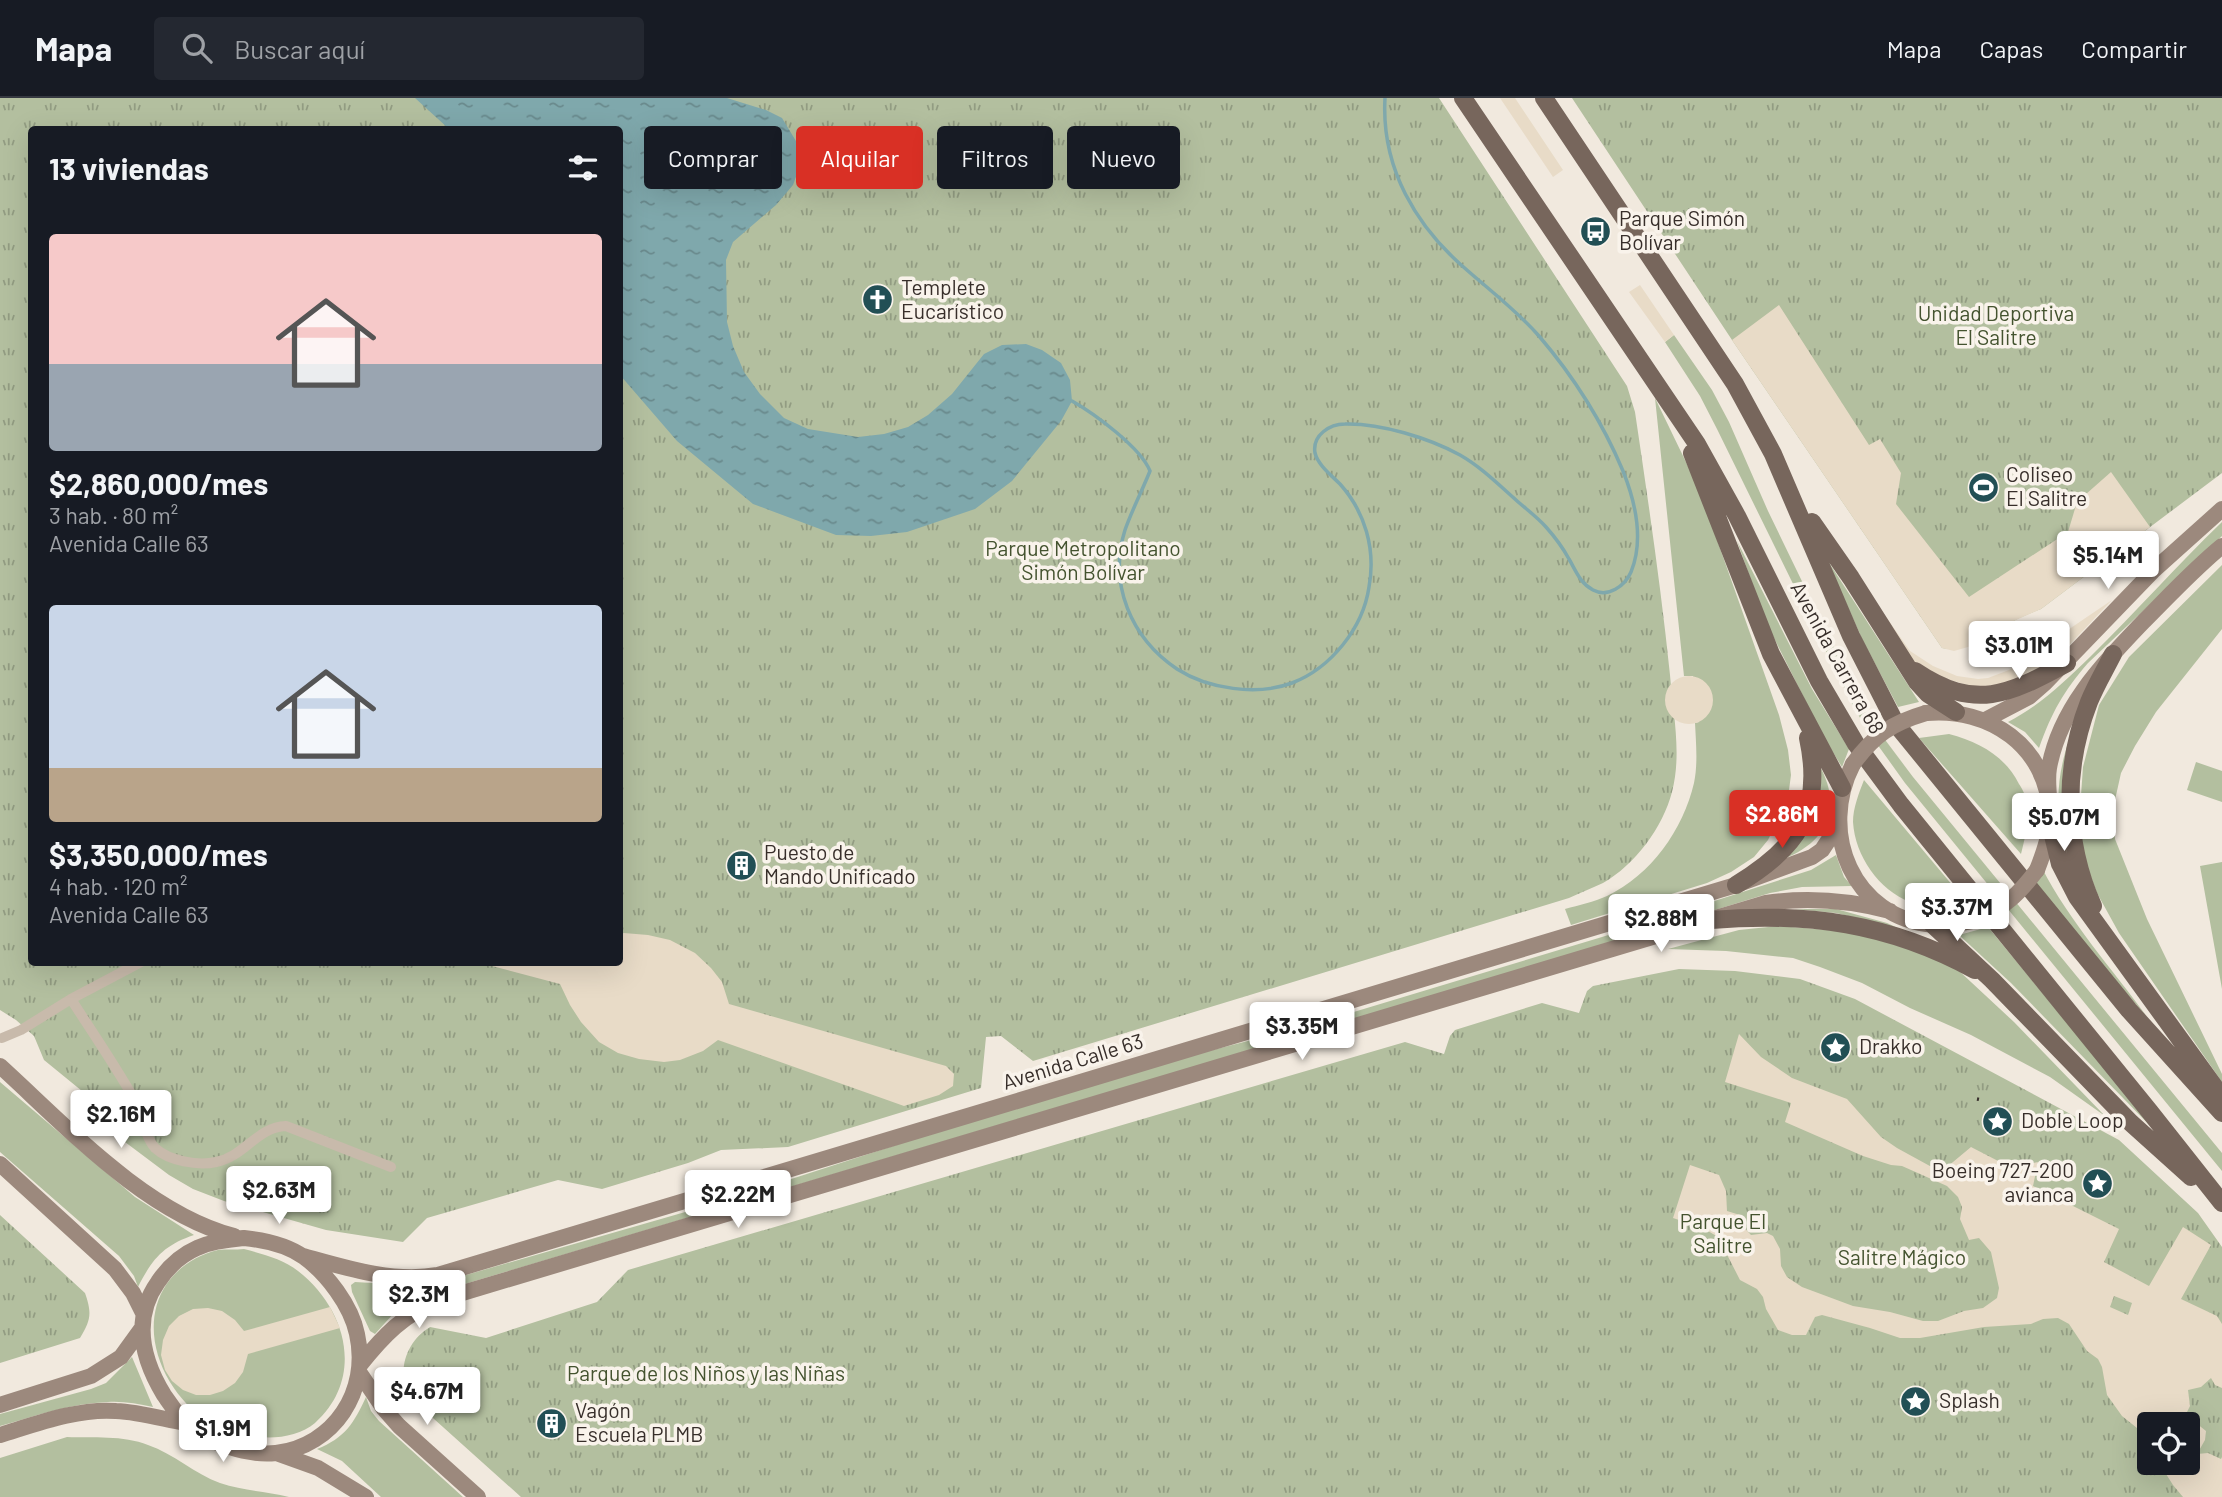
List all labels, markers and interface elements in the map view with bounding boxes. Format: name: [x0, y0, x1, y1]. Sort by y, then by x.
search box: [154, 17, 644, 80]
text: Mapa: [35, 28, 112, 68]
icon: search: [178, 29, 216, 67]
text: Buscar aquí: [234, 33, 365, 64]
text: Mapa: [1887, 34, 1942, 63]
text: Capas: [1980, 34, 2043, 63]
text: Compartir: [2081, 34, 2187, 63]
chip: Comprar: [644, 126, 782, 189]
chip: Alquilar: [796, 126, 923, 189]
chip: Filtros: [937, 126, 1053, 189]
chip: Nuevo: [1067, 126, 1180, 189]
icon: filters: [564, 149, 602, 187]
text: 13 viviendas: [49, 150, 209, 186]
place label: Parque Simón Bolívar: [1619, 205, 1745, 254]
bus stop icon: Parque Simón Bolívar: [1579, 214, 1613, 248]
place label: Templete Eucarístico: [901, 274, 1004, 323]
icon: home: [263, 280, 389, 406]
church icon: Templete Eucarístico: [861, 283, 895, 317]
park label: Unidad Deportiva El Salitre: [1918, 300, 2074, 349]
place label: Coliseo El Salitre: [2006, 461, 2087, 510]
text: $2,860,000/mes: [49, 465, 268, 501]
sports icon: Coliseo El Salitre: [1966, 470, 2000, 504]
text: 3 hab. · 80 m²: [49, 501, 178, 529]
text: Avenida Calle 63: [49, 529, 209, 557]
pin: $5.14M: [2051, 532, 2165, 591]
park label: Parque Metropolitano Simón Bolívar: [985, 535, 1181, 584]
text: $5.14M: [2073, 540, 2143, 568]
street label: Avenida Carrera 68: [1786, 577, 1890, 738]
pin: $3.01M: [1962, 622, 2076, 681]
text: $3.01M: [1985, 630, 2053, 658]
icon: home: [263, 651, 389, 777]
pin: $2.86M: [1725, 790, 1839, 850]
pin: $5.07M: [2007, 794, 2121, 853]
text: $2.86M: [1745, 799, 1819, 827]
text: $5.07M: [2028, 802, 2100, 830]
text: $3,350,000/mes: [49, 836, 268, 872]
place label: Puesto de Mando Unificado: [764, 839, 916, 888]
building icon: Puesto de Mando Unificado: [724, 848, 758, 882]
text: 4 hab. · 120 m²: [49, 872, 187, 900]
pin: $3.37M: [1900, 884, 2014, 943]
text: $3.37M: [1921, 892, 1993, 920]
pin: $2.88M: [1604, 894, 1718, 954]
text: Avenida Calle 63: [49, 900, 209, 928]
text: $2.88M: [1624, 903, 1698, 931]
pin: $3.35M: [1245, 1002, 1359, 1062]
text: $3.35M: [1265, 1011, 1339, 1039]
street label: Avenida Calle 63: [999, 1027, 1146, 1094]
place icon: Drakko: [1819, 1030, 1853, 1064]
place label: Drakko: [1859, 1033, 1922, 1058]
pin: $2.16M: [64, 1090, 178, 1150]
text: $2.16M: [86, 1099, 156, 1127]
place icon: Doble Loop: [1981, 1104, 2015, 1138]
place label: Doble Loop: [2021, 1107, 2124, 1132]
place label: Boeing 727-200 avianca: [1932, 1157, 2074, 1206]
pin: $2.63M: [222, 1166, 336, 1226]
place icon: Boeing 727-200 avianca: [2080, 1166, 2114, 1200]
pin: $2.22M: [681, 1170, 795, 1230]
text: $2.63M: [242, 1175, 316, 1203]
text: $2.22M: [701, 1179, 775, 1207]
park label: Parque El Salitre: [1680, 1208, 1766, 1257]
park label: Salitre Mágico: [1838, 1244, 1966, 1269]
pin: $2.3M: [370, 1270, 468, 1330]
text: $2.3M: [388, 1279, 450, 1307]
park label: Parque de los Niños y las Niñas: [567, 1360, 845, 1385]
pin: $4.67M: [370, 1368, 484, 1427]
text: $4.67M: [390, 1376, 464, 1404]
place icon: Splash: [1899, 1384, 1933, 1418]
place label: Splash: [1939, 1387, 2000, 1412]
place label: Vagón Escuela PLMB: [575, 1397, 703, 1446]
pin: $1.9M: [174, 1404, 272, 1464]
building icon: Vagón Escuela PLMB: [535, 1406, 569, 1440]
map controls: [2137, 1412, 2200, 1475]
button: locate: [2137, 1412, 2200, 1475]
text: $1.9M: [195, 1413, 251, 1441]

